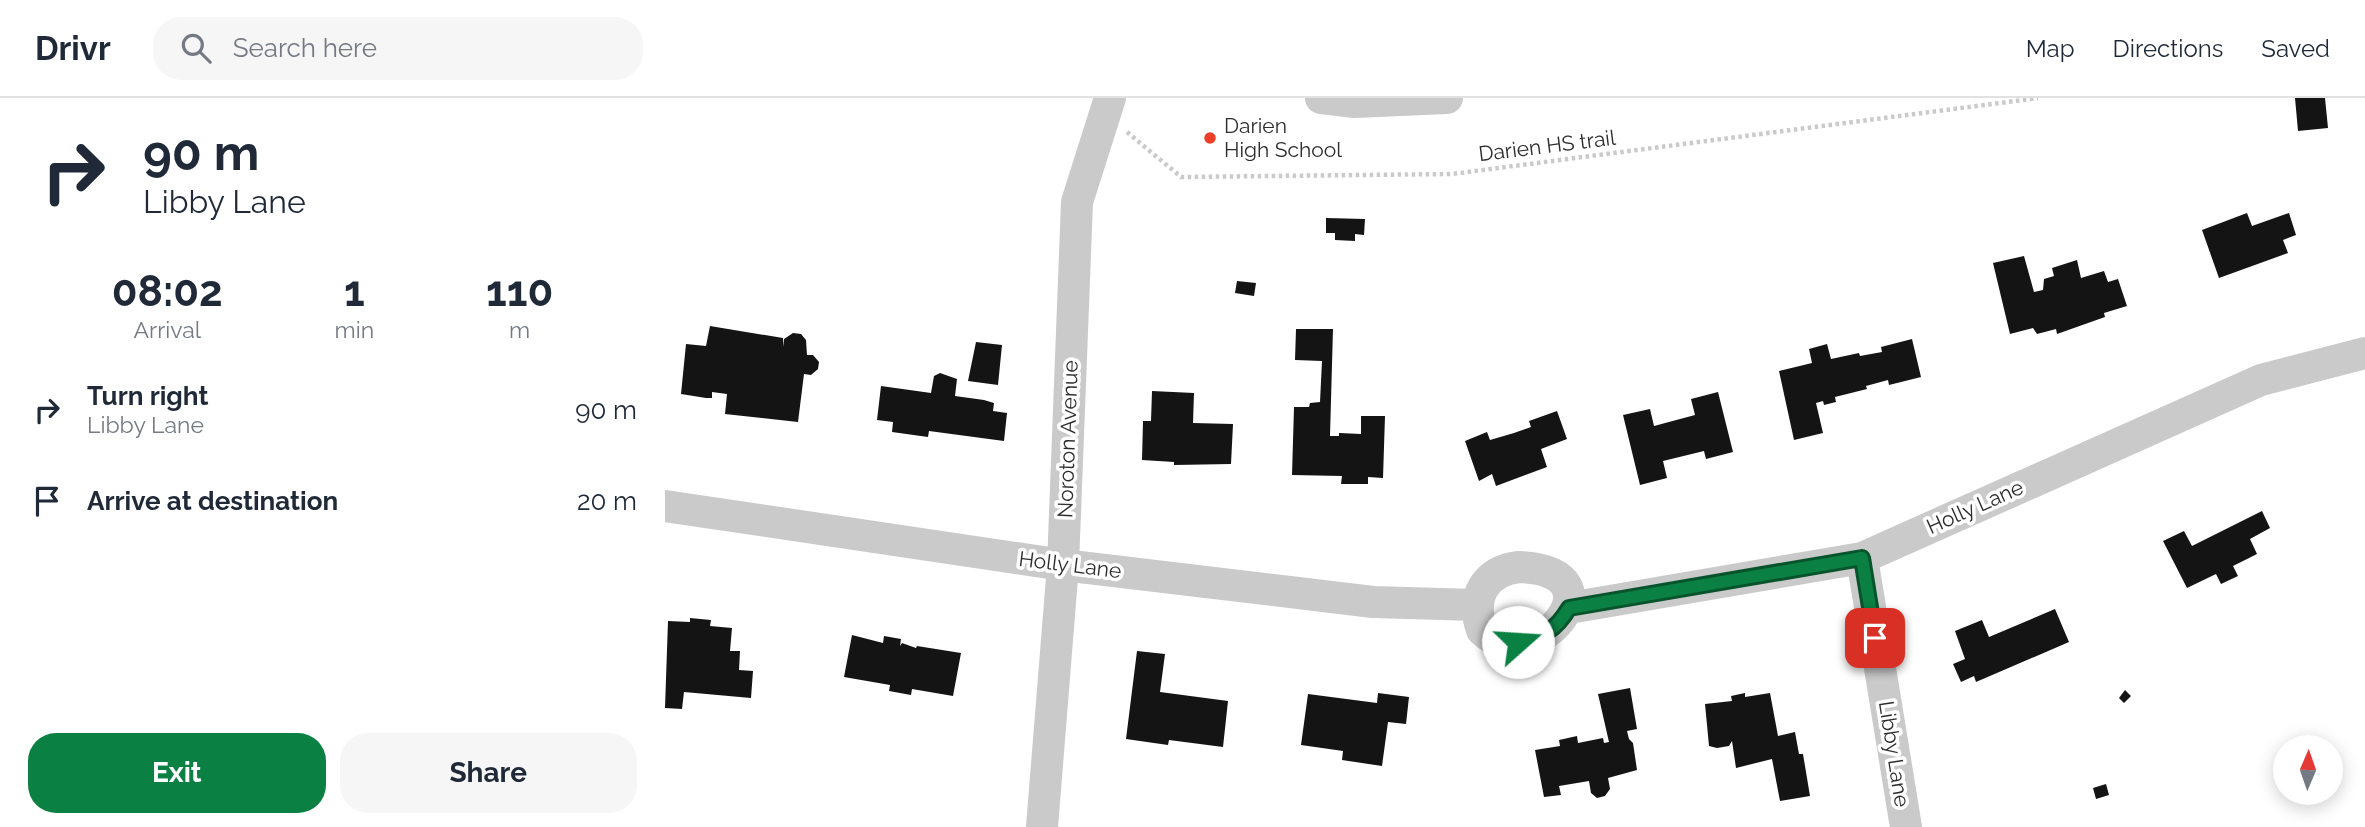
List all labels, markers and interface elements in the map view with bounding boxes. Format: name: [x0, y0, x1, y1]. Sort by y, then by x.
search box: [153, 17, 643, 80]
text: Drivr: [35, 29, 111, 68]
icon: search: [177, 29, 215, 67]
text: Search here: [233, 33, 377, 63]
text: Map: [2026, 34, 2075, 63]
text: Directions: [2113, 34, 2223, 63]
text: Saved: [2261, 34, 2330, 63]
place label: Darien High School: [1224, 113, 1342, 162]
text: 90 m: [143, 124, 259, 181]
street label: Darien HS trail: [1477, 125, 1617, 166]
icon: right: [28, 126, 119, 217]
marker: Darien High School: [1202, 130, 1218, 146]
text: Libby Lane: [143, 183, 306, 220]
text: 08:02: [112, 267, 223, 316]
text: 1: [344, 267, 365, 316]
text: 110: [486, 267, 553, 316]
text: Arrival: [134, 316, 201, 343]
text: min: [335, 316, 374, 343]
text: m: [509, 316, 530, 343]
street label: Noroton Avenue: [1052, 360, 1083, 518]
text: Turn right: [87, 381, 208, 411]
icon: right: [28, 391, 66, 429]
text: 90 m: [575, 395, 637, 425]
text: Libby Lane: [87, 411, 204, 438]
street label: Holly Lane: [1923, 474, 2027, 539]
icon: arrive: [28, 482, 66, 520]
text: Arrive at destination: [87, 486, 338, 516]
text: 20 m: [577, 486, 637, 516]
street label: Holly Lane: [1017, 546, 1123, 583]
position arrow: [1481, 605, 1555, 679]
pin: [1845, 608, 1905, 668]
icon: arrive: [1856, 619, 1894, 657]
street label: Libby Lane: [1874, 699, 1915, 809]
button: Exit: [28, 733, 326, 813]
button: Share: [340, 733, 637, 813]
north arrow: [2273, 735, 2343, 805]
map controls: [2273, 735, 2343, 805]

